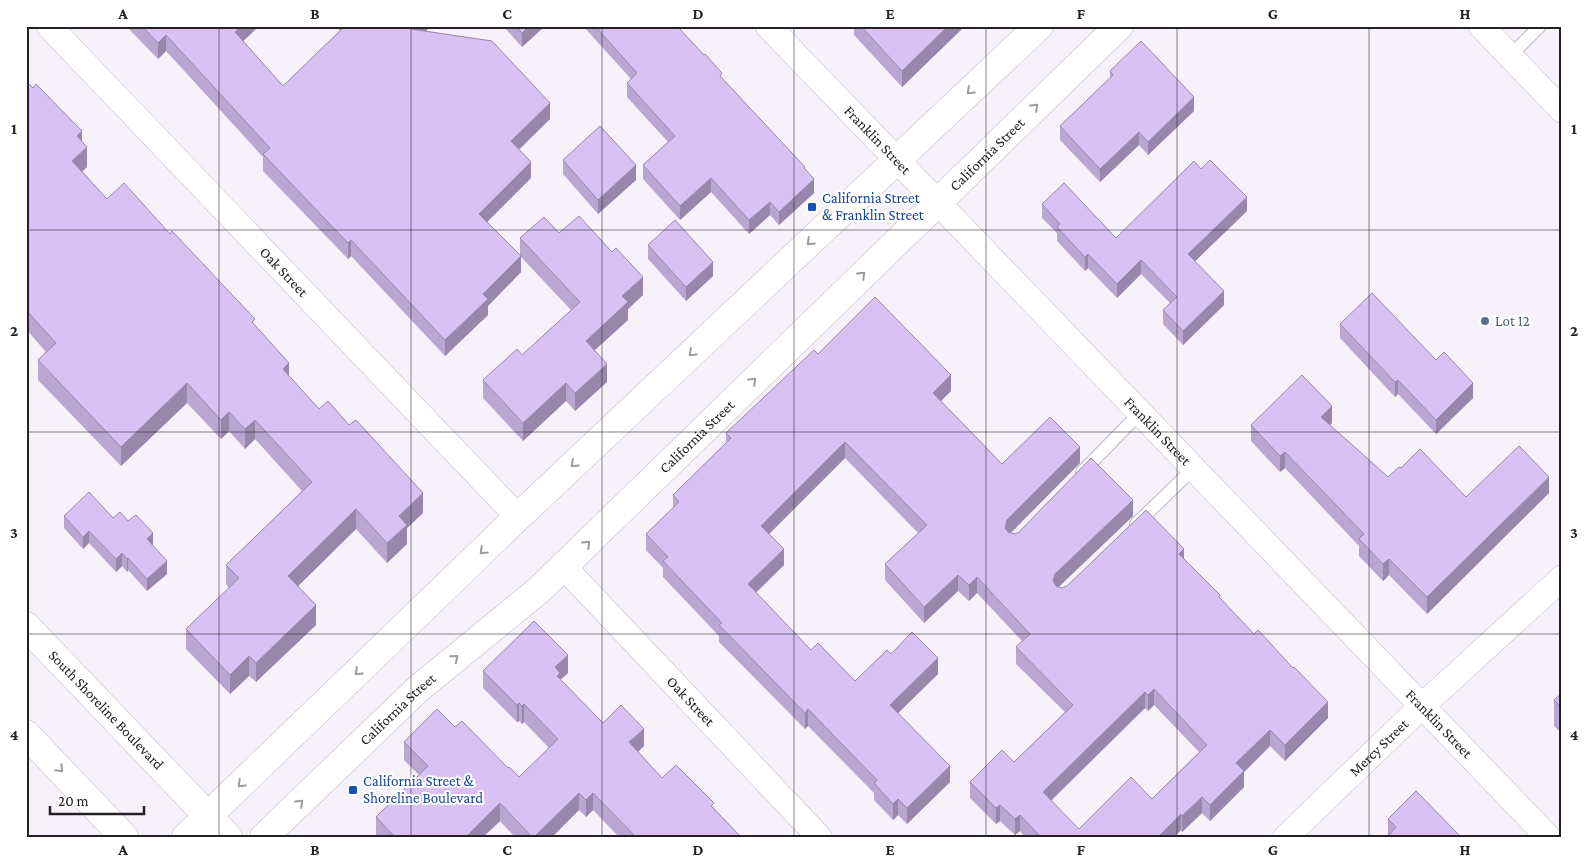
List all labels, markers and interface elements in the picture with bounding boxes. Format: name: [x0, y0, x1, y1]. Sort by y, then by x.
text: A: [117, 5, 128, 22]
text: B: [310, 5, 320, 22]
text: C: [502, 5, 512, 22]
text: D: [692, 5, 704, 22]
text: E: [885, 5, 895, 22]
text: F: [1077, 5, 1086, 22]
text: G: [1268, 5, 1278, 22]
text: H: [1460, 5, 1471, 22]
one-way arrow: [967, 85, 976, 94]
street label: Franklin Street: [841, 102, 915, 178]
one-way arrow: [1029, 104, 1038, 113]
street label: California Street: [947, 114, 1028, 194]
text: 1: [11, 120, 17, 137]
text: 1: [1571, 120, 1577, 137]
place label: California Street & Franklin Street: [822, 190, 925, 223]
marker: California Street & Franklin Street: [806, 201, 818, 213]
one-way arrow: [807, 236, 816, 245]
street label: Oak Street: [257, 244, 312, 301]
one-way arrow: [856, 272, 865, 281]
place label: Lot 12: [1495, 313, 1530, 329]
marker: Lot 12: [1479, 315, 1491, 327]
text: 2: [10, 322, 18, 339]
text: 2: [1570, 322, 1578, 339]
one-way arrow: [689, 347, 698, 356]
one-way arrow: [747, 378, 756, 387]
street label: Franklin Street: [1121, 394, 1195, 469]
street label: California Street: [656, 396, 738, 476]
one-way arrow: [570, 458, 579, 467]
text: 3: [10, 524, 18, 541]
text: 3: [1570, 524, 1578, 541]
one-way arrow: [581, 540, 590, 549]
one-way arrow: [480, 545, 489, 554]
street label: South Shoreline Boulevard: [46, 647, 167, 773]
one-way arrow: [450, 654, 459, 663]
one-way arrow: [355, 666, 364, 675]
street label: California Street: [357, 669, 440, 748]
street label: Oak Street: [664, 673, 719, 730]
street label: Franklin Street: [1403, 686, 1476, 762]
street label: Mercy Street: [1346, 715, 1412, 779]
text: 4: [10, 726, 19, 743]
text: 4: [1570, 726, 1579, 743]
one-way arrow: [54, 764, 63, 773]
place label: California Street & Shoreline Boulevard: [363, 773, 483, 806]
one-way arrow: [237, 778, 246, 787]
scale bar: [50, 783, 144, 815]
marker: California Street & Shoreline Boulevard: [347, 784, 359, 796]
text: 20 m: [58, 793, 89, 809]
one-way arrow: [294, 800, 303, 809]
text: A: [117, 841, 128, 858]
text: B: [310, 841, 320, 858]
text: C: [502, 841, 512, 858]
text: D: [692, 841, 704, 858]
text: E: [885, 841, 895, 858]
text: F: [1077, 841, 1086, 858]
text: G: [1268, 841, 1278, 858]
text: H: [1460, 841, 1471, 858]

